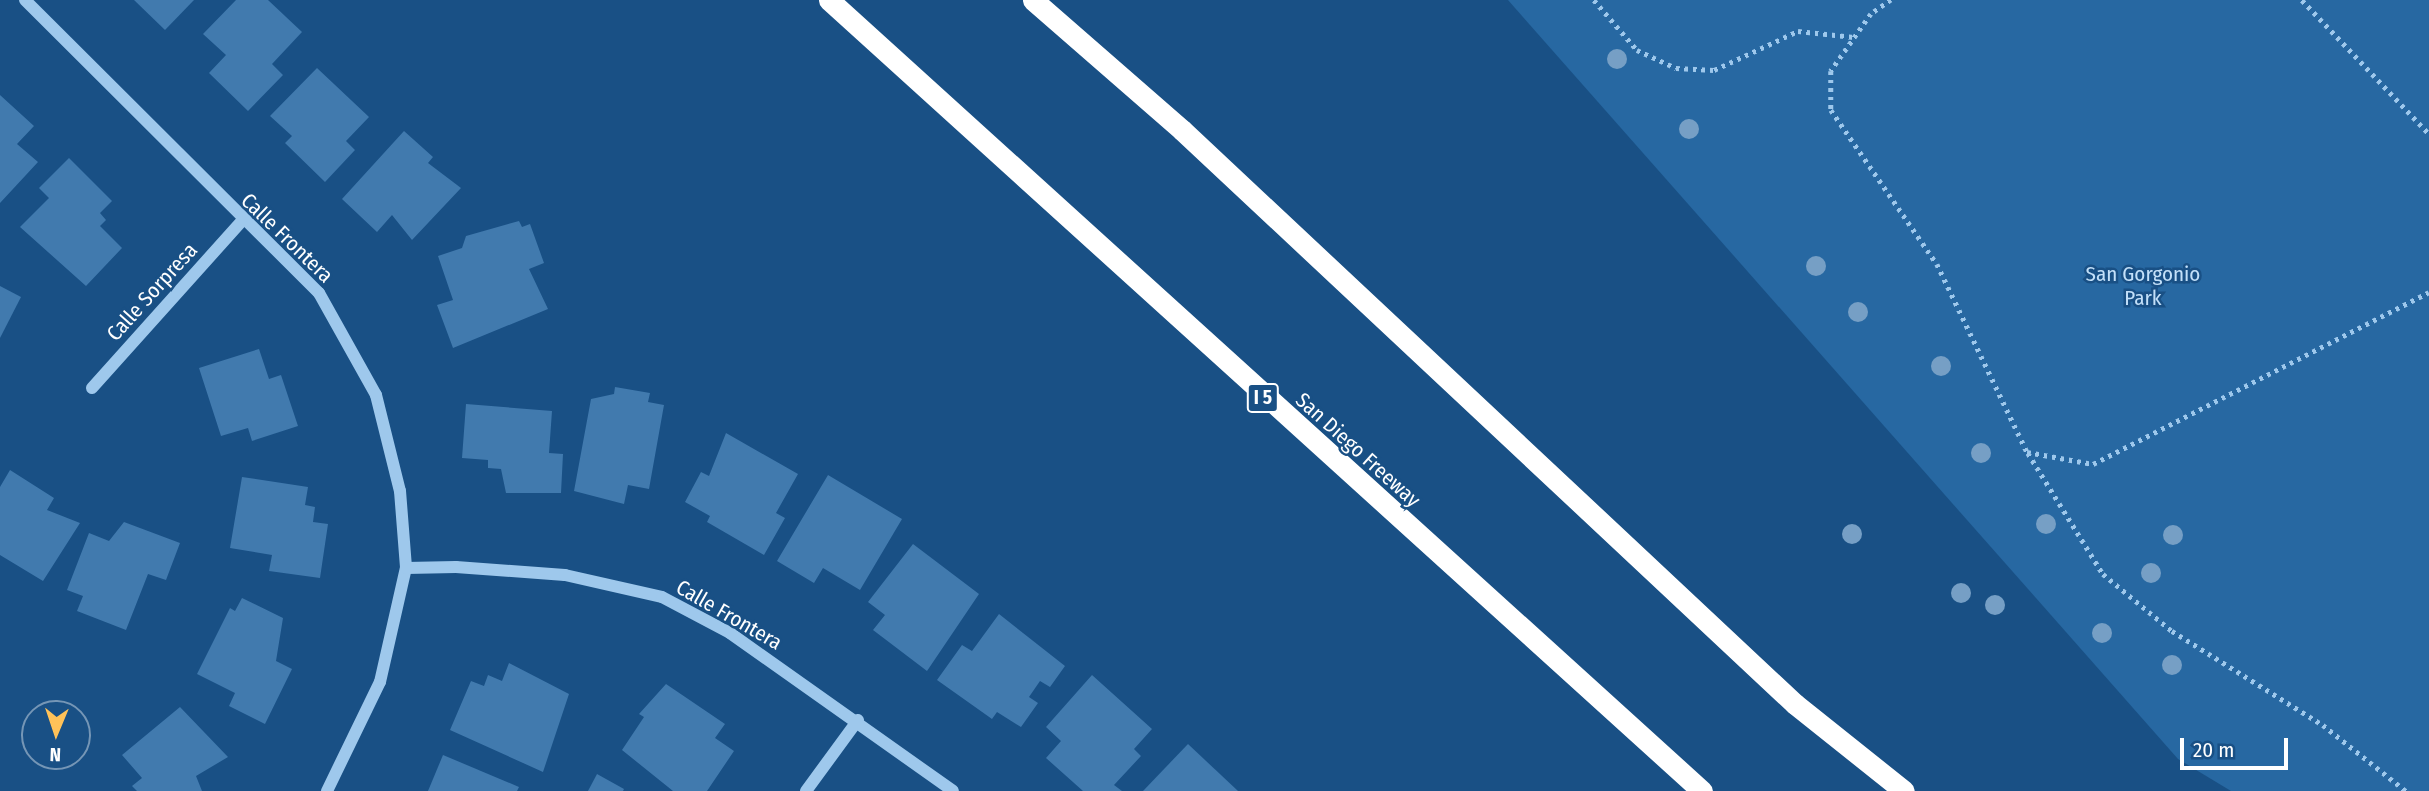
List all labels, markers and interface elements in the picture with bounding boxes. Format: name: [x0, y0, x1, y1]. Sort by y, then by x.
street label: Calle Frontera: [236, 188, 338, 288]
street label: Calle Sorpresa: [101, 238, 203, 346]
park label: San Gorgonio Park: [2086, 261, 2200, 311]
road number: I 5: [1246, 382, 1280, 414]
street label: San Diego Freeway: [1291, 387, 1425, 513]
street label: Calle Frontera: [672, 575, 786, 655]
north arrow: [21, 700, 91, 770]
scale bar: [2184, 724, 2292, 768]
text: 20 m: [2193, 737, 2234, 763]
text: N: [49, 743, 61, 766]

